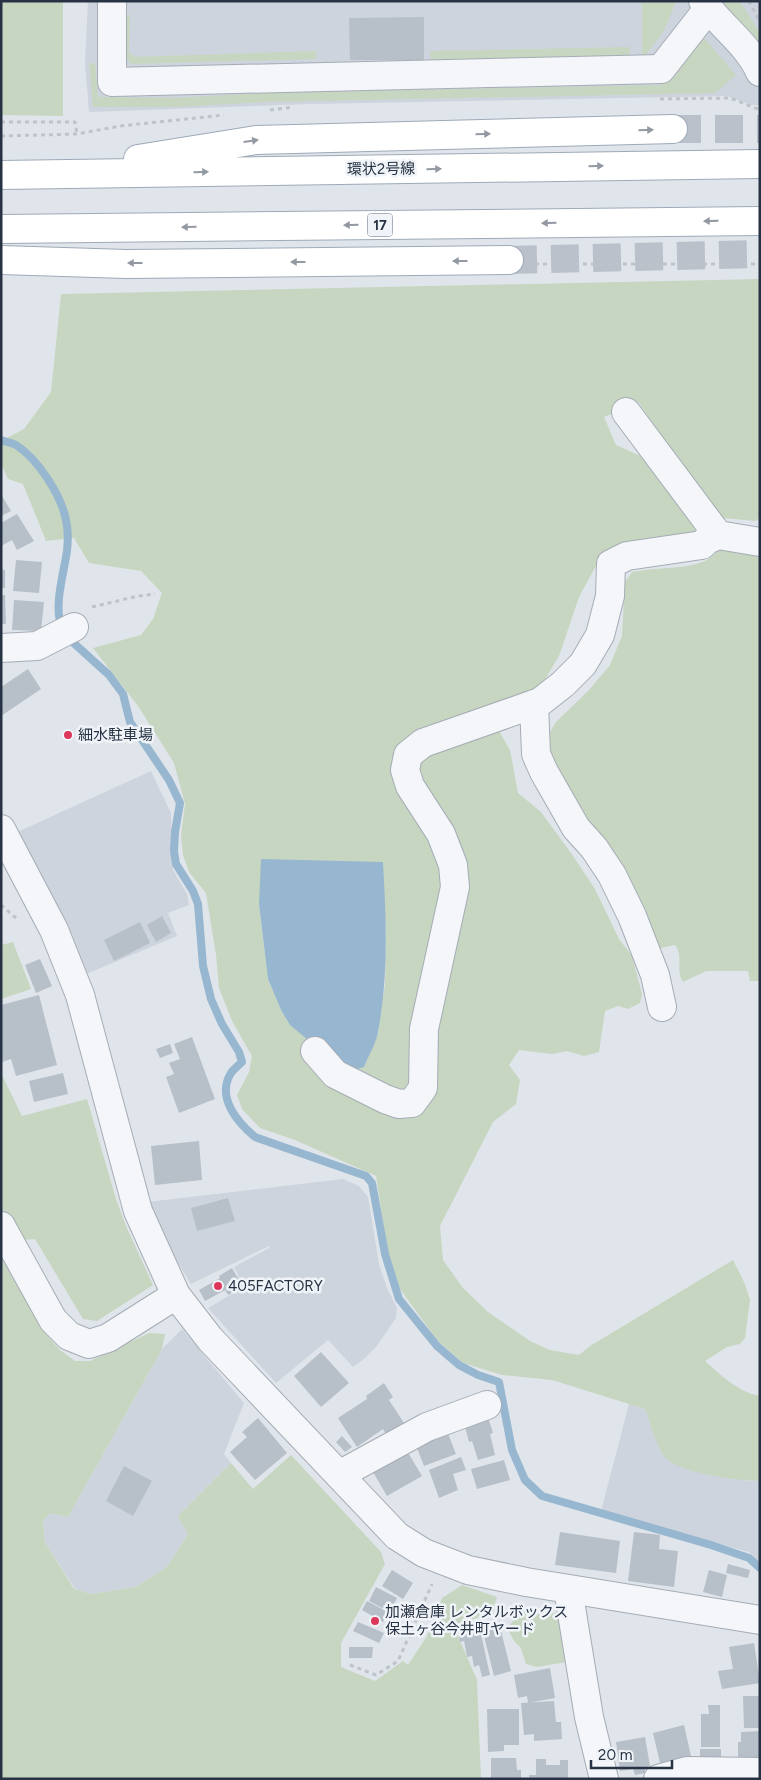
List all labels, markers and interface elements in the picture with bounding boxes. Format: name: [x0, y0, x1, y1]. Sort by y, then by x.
one-way arrow: [638, 126, 654, 134]
one-way arrow: [476, 130, 492, 138]
one-way arrow: [243, 137, 259, 145]
street label: 環状2号線: [347, 159, 415, 179]
one-way arrow: [588, 162, 604, 170]
one-way arrow: [426, 164, 442, 172]
one-way arrow: [194, 168, 210, 176]
road number: 17: [368, 214, 392, 236]
one-way arrow: [703, 217, 719, 225]
one-way arrow: [540, 219, 556, 227]
one-way arrow: [343, 221, 359, 229]
one-way arrow: [180, 223, 196, 231]
one-way arrow: [452, 257, 468, 265]
one-way arrow: [290, 258, 306, 266]
one-way arrow: [127, 260, 143, 268]
place label: 細水駐車場: [78, 726, 153, 744]
marker: 細水駐車場: [62, 729, 74, 741]
place label: 405FACTORY: [228, 1277, 323, 1295]
marker: 405FACTORY: [212, 1280, 224, 1292]
place label: 加瀬倉庫 レンタルボックス 保土ヶ谷今井町ヤード: [385, 1603, 568, 1638]
marker: 加瀬倉庫 レンタルボックス 保土ヶ谷今井町ヤード: [369, 1615, 381, 1627]
scale bar: [591, 1738, 672, 1770]
text: 20 m: [598, 1746, 632, 1764]

